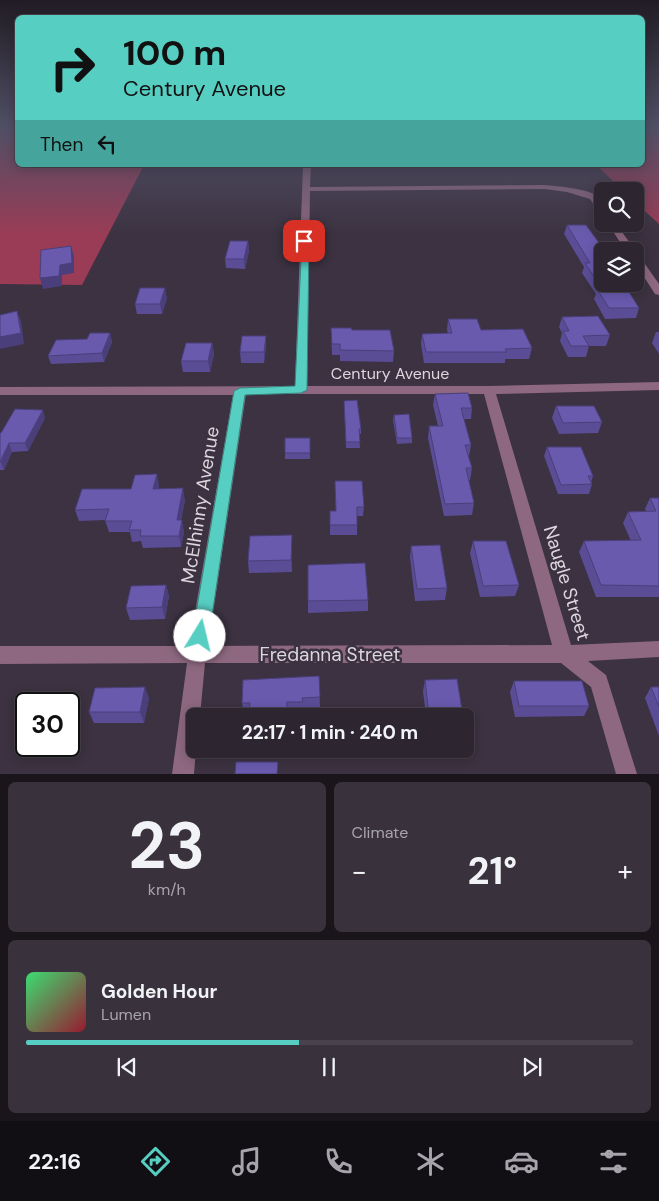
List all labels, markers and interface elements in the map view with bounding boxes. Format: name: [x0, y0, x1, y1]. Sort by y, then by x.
text: 100 m: [123, 30, 226, 76]
icon: right: [40, 35, 105, 100]
text: Century Avenue: [123, 74, 286, 103]
icon: left: [93, 130, 121, 158]
text: Then: [40, 132, 83, 157]
map controls: [594, 182, 644, 292]
button: search: [594, 182, 644, 232]
pin: [283, 220, 325, 262]
icon: arrive: [290, 227, 318, 255]
button: layers: [594, 242, 644, 292]
street label: Century Avenue: [331, 363, 449, 384]
street label: McElhinny Avenue: [175, 425, 225, 585]
street label: Naugle Street: [538, 522, 596, 644]
position arrow: [173, 609, 225, 661]
street label: Fredanna Street: [260, 642, 400, 667]
speed limit sign: 30: [15, 692, 80, 757]
text: 22:17 · 1 min · 240 m: [242, 720, 418, 745]
text: 23: [128, 804, 205, 888]
text: Climate: [352, 822, 408, 843]
text: 21°: [467, 846, 517, 896]
text: −: [352, 853, 367, 890]
text: +: [618, 853, 633, 890]
text: km/h: [148, 879, 186, 900]
text: Golden Hour: [101, 979, 217, 1004]
text: Lumen: [101, 1004, 151, 1025]
icon: previous: [113, 1053, 141, 1081]
icon: pause: [315, 1053, 343, 1081]
icon: next: [518, 1053, 546, 1081]
icon: directions: [138, 1144, 173, 1179]
icon: music: [229, 1144, 264, 1179]
icon: phone: [321, 1144, 356, 1179]
icon: climate: [413, 1144, 448, 1179]
icon: car: [504, 1144, 539, 1179]
icon: filters: [596, 1144, 631, 1179]
text: 22:16: [28, 1147, 81, 1176]

